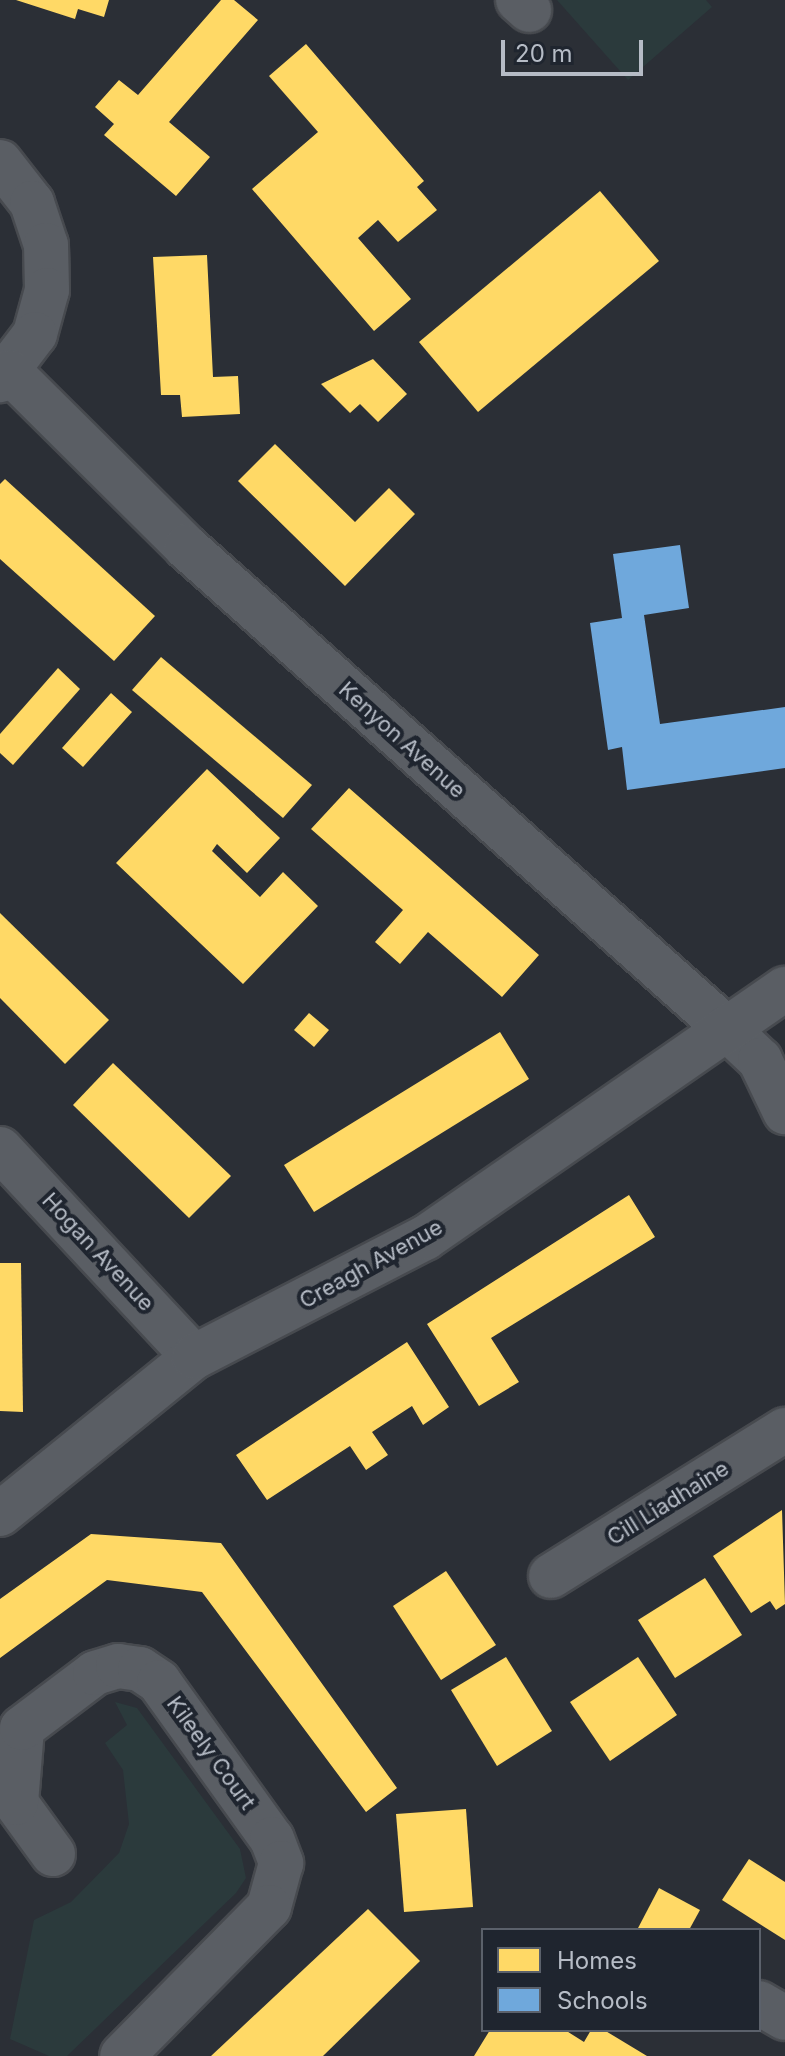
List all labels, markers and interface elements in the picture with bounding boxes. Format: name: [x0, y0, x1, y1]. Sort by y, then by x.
scale bar: [505, 24, 647, 74]
text: 20 m: [515, 39, 573, 68]
street label: Kenyon Avenue: [333, 676, 471, 804]
street label: Hogan Avenue: [37, 1187, 159, 1317]
street label: Creagh Avenue: [295, 1214, 447, 1314]
street label: Cill Liadhaine: [602, 1455, 734, 1551]
street label: Kileely Court: [161, 1691, 261, 1815]
legend: [481, 1928, 761, 2032]
text: Homes: [557, 1946, 637, 1975]
text: Schools: [557, 1986, 648, 2015]

